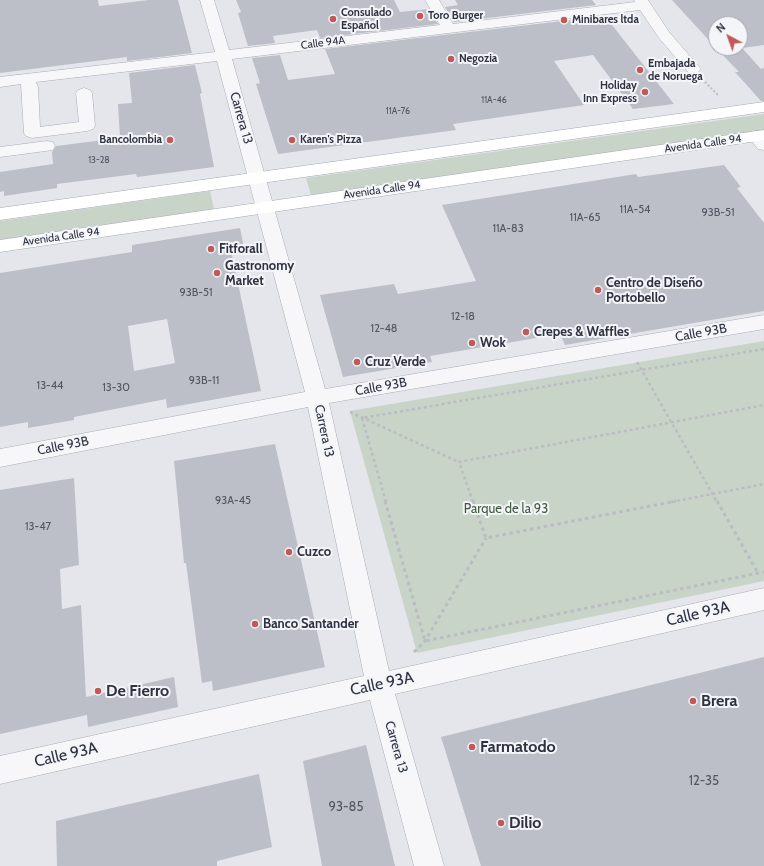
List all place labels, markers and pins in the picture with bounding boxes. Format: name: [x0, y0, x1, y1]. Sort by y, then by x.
place label: Consulado Español: [341, 6, 392, 32]
place label: Toro Burger: [428, 9, 483, 23]
marker: Toro Burger: [415, 11, 425, 21]
place label: Minibares ltda: [572, 13, 639, 27]
marker: Consulado Español: [328, 14, 338, 24]
marker: Minibares ltda: [559, 15, 569, 25]
place label: Negozia: [459, 52, 497, 66]
marker: Negozia: [446, 54, 456, 64]
place label: Embajada de Noruega: [648, 57, 703, 83]
marker: Embajada de Noruega: [635, 65, 645, 75]
place label: Holiday Inn Express: [583, 79, 637, 105]
marker: Holiday Inn Express: [640, 87, 650, 97]
place label: Bancolombia: [99, 133, 162, 147]
place label: Karen's Pizza: [300, 133, 361, 147]
marker: Bancolombia: [165, 135, 175, 145]
marker: Karen's Pizza: [287, 135, 297, 145]
place label: Fitforall: [219, 241, 263, 257]
marker: Fitforall: [206, 244, 216, 254]
place label: Gastronomy Market: [225, 258, 294, 289]
marker: Gastronomy Market: [212, 268, 222, 278]
place label: Centro de Diseño Portobello: [606, 275, 703, 306]
marker: Centro de Diseño Portobello: [593, 285, 603, 295]
place label: Crepes & Waffles: [534, 324, 629, 340]
marker: Crepes & Waffles: [521, 327, 531, 337]
place label: Wok: [480, 335, 506, 351]
marker: Wok: [467, 338, 477, 348]
place label: Cruz Verde: [365, 354, 426, 370]
marker: Cruz Verde: [352, 357, 362, 367]
place label: Cuzco: [297, 544, 331, 560]
marker: Cuzco: [284, 547, 294, 557]
place label: Banco Santander: [263, 616, 359, 632]
marker: Banco Santander: [250, 619, 260, 629]
place label: De Fierro: [106, 681, 169, 701]
marker: De Fierro: [93, 686, 103, 696]
place label: Brera: [701, 691, 737, 711]
marker: Brera: [688, 696, 698, 706]
place label: Farmatodo: [480, 737, 556, 757]
marker: Farmatodo: [467, 742, 477, 752]
place label: Dilio: [509, 813, 541, 833]
marker: Dilio: [496, 818, 506, 828]

